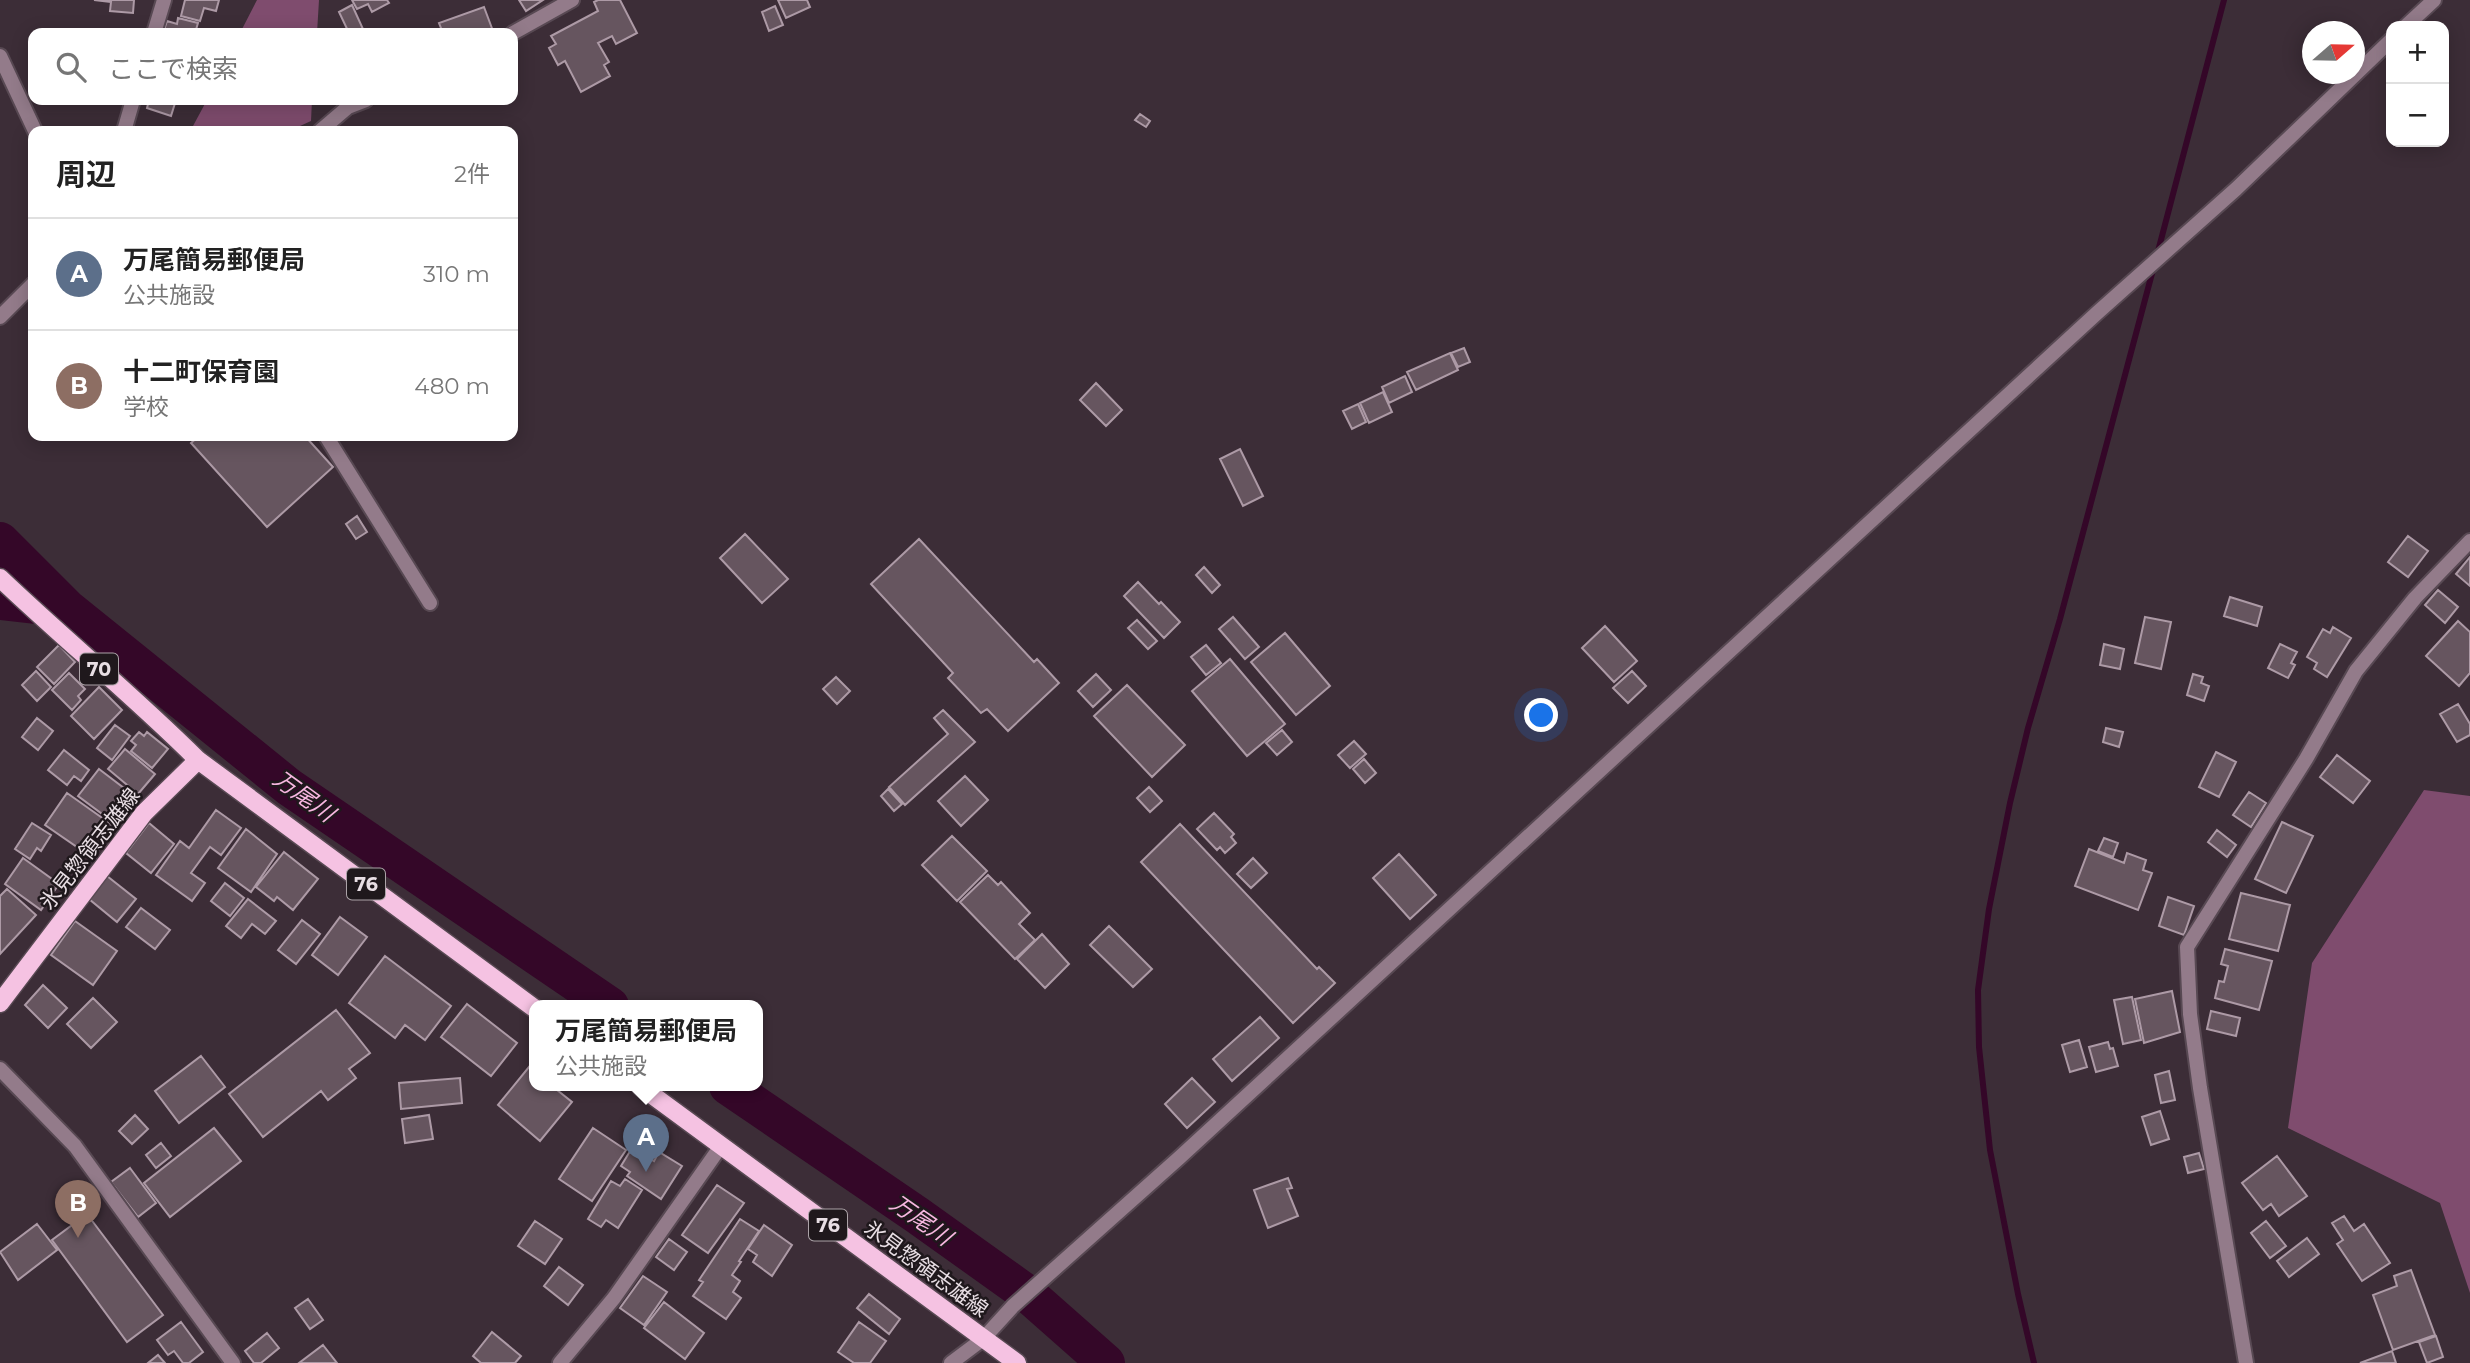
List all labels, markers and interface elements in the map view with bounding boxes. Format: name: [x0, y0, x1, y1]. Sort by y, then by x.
north arrow: [2302, 21, 2365, 84]
map controls: [2386, 21, 2449, 147]
button: +: [2386, 21, 2449, 84]
search box: [28, 28, 518, 105]
icon: search: [52, 48, 90, 86]
text: ここで検索: [108, 53, 238, 85]
button: −: [2386, 84, 2449, 147]
text: 周辺: [56, 156, 116, 193]
text: 2件: [454, 160, 490, 188]
text: 万尾簡易郵便局: [123, 244, 305, 276]
text: A: [70, 260, 88, 288]
text: 310 m: [423, 260, 490, 288]
text: 公共施設: [123, 281, 215, 309]
text: 十二町保育園: [123, 356, 279, 388]
text: B: [70, 372, 88, 400]
text: 480 m: [414, 372, 490, 400]
text: 学校: [123, 393, 169, 421]
road number: 70: [80, 654, 118, 684]
your location: [1524, 698, 1558, 732]
water label: 万尾川: [268, 764, 343, 829]
street label: 氷見惣領志雄線: [35, 783, 145, 914]
road number: 76: [347, 869, 385, 900]
popup: [529, 1000, 763, 1091]
text: 万尾簡易郵便局: [555, 1015, 737, 1047]
text: 公共施設: [555, 1052, 647, 1080]
pin: A: [623, 1114, 669, 1172]
pin: B: [55, 1180, 101, 1238]
water label: 万尾川: [885, 1189, 960, 1253]
road number: 76: [809, 1210, 847, 1240]
street label: 氷見惣領志雄線: [859, 1215, 993, 1322]

